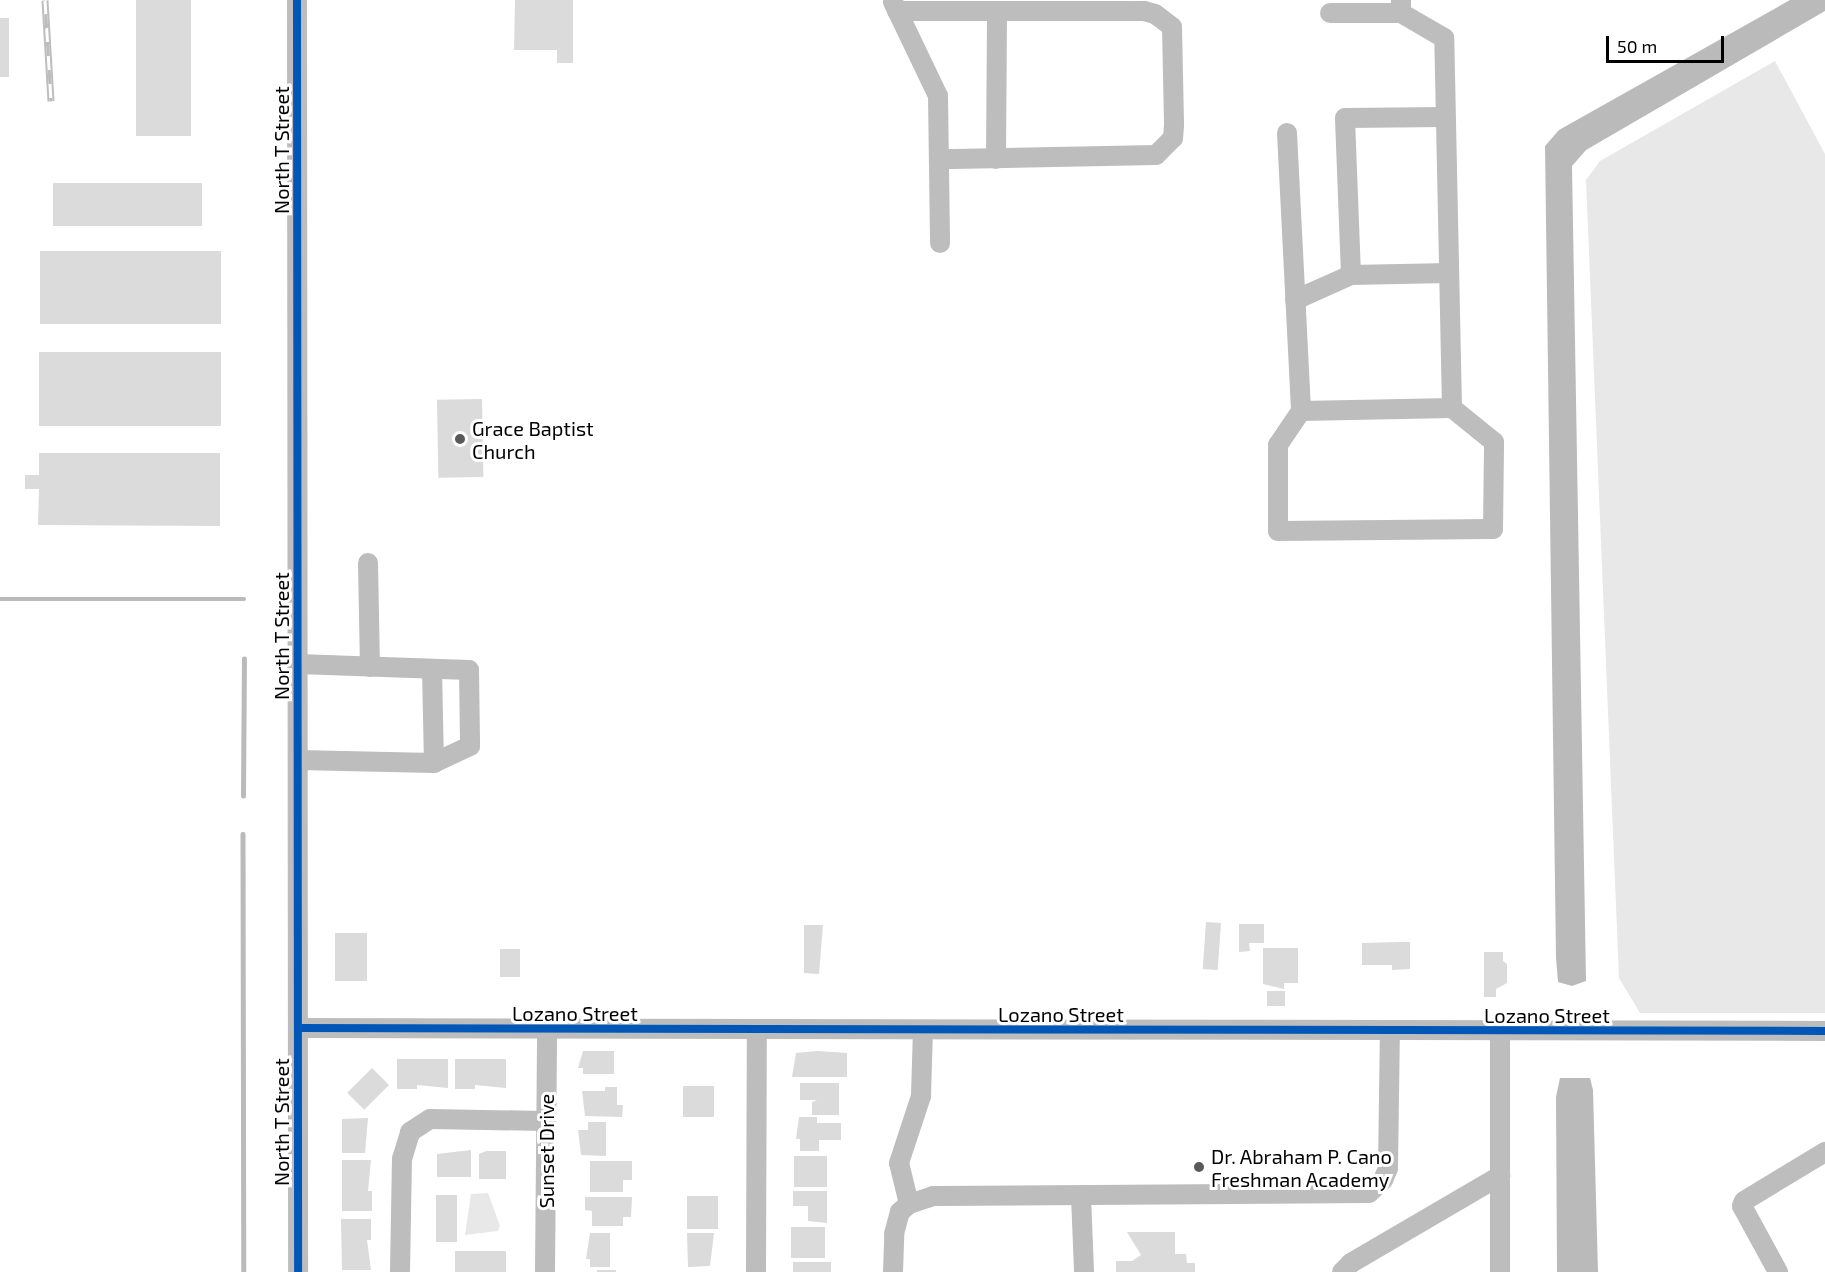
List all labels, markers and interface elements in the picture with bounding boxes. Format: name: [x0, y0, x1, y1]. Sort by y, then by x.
scale bar: [1609, 24, 1728, 62]
text: 50 m: [1617, 35, 1657, 57]
street label: North T Street: [269, 86, 293, 214]
place label: Grace Baptist Church: [472, 416, 594, 463]
marker: Grace Baptist Church: [453, 432, 467, 446]
street label: North T Street: [269, 572, 293, 700]
street label: Lozano Street: [512, 1001, 638, 1025]
street label: Lozano Street: [998, 1002, 1124, 1026]
street label: Lozano Street: [1484, 1003, 1610, 1027]
street label: North T Street: [269, 1058, 293, 1186]
street label: Sunset Drive: [534, 1094, 558, 1208]
place label: Dr. Abraham P. Cano Freshman Academy: [1211, 1144, 1392, 1191]
marker: Dr. Abraham P. Cano Freshman Academy: [1192, 1160, 1206, 1174]

